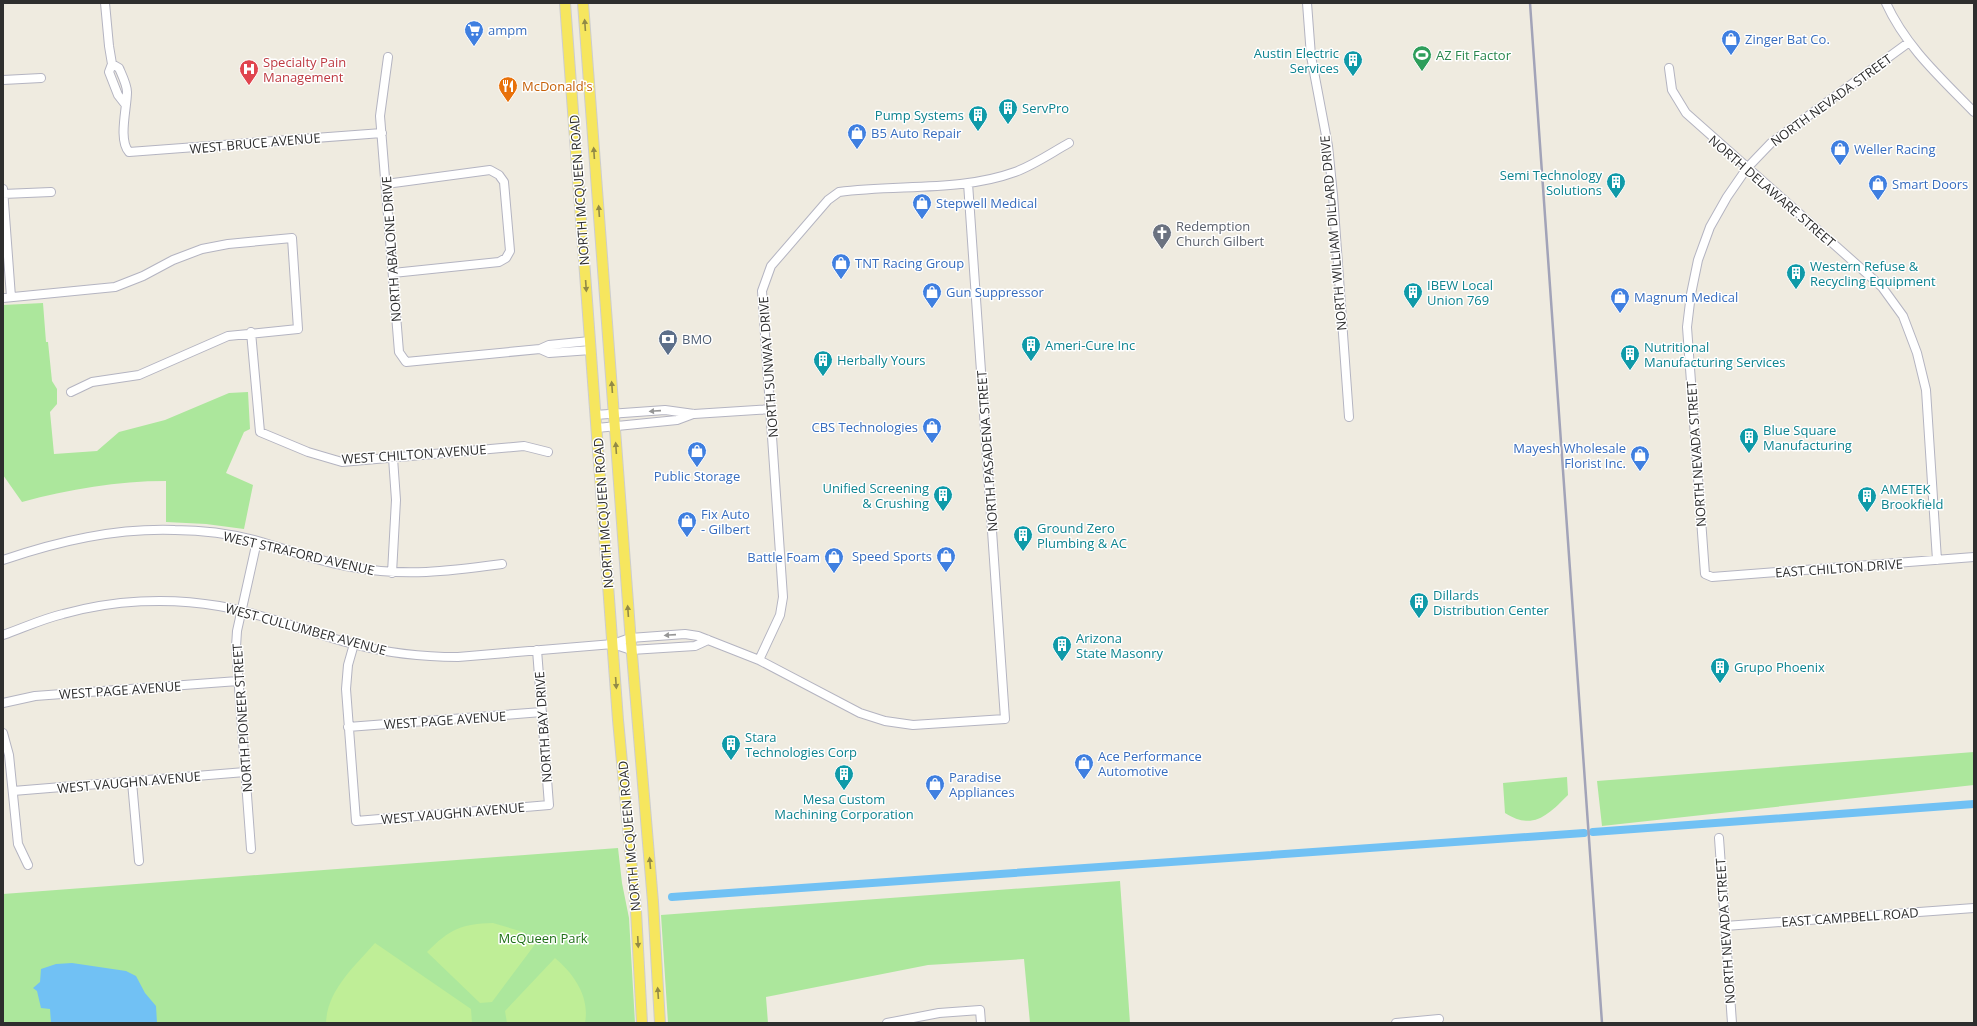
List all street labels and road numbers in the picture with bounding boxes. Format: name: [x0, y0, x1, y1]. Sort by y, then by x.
street label: NORTH NEVADA STREET: [1767, 49, 1896, 150]
street label: NORTH MCQUEEN ROAD: [565, 114, 593, 266]
street label: WEST BRUCE AVENUE: [189, 128, 321, 158]
street label: NORTH DELAWARE STREET: [1705, 131, 1840, 252]
street label: NORTH WILLIAM DILLARD DRIVE: [1315, 135, 1351, 331]
street label: NORTH ABALONE DRIVE: [377, 175, 405, 323]
street label: NORTH SUNWAY DRIVE: [754, 296, 782, 438]
street label: NORTH PASADENA STREET: [972, 369, 1002, 532]
street label: NORTH NEVADA STREET: [1682, 380, 1710, 527]
street label: NORTH MCQUEEN ROAD: [589, 437, 617, 589]
street label: WEST CHILTON AVENUE: [341, 440, 487, 468]
street label: WEST STRAFORD AVENUE: [222, 527, 376, 579]
street label: EAST CHILTON DRIVE: [1775, 555, 1903, 581]
street label: WEST CULLUMBER AVENUE: [223, 599, 389, 659]
street label: NORTH PIONEER STREET: [228, 642, 256, 793]
street label: NORTH BAY DRIVE: [530, 671, 556, 783]
street label: WEST PAGE AVENUE: [58, 677, 182, 703]
street label: WEST PAGE AVENUE: [383, 707, 507, 733]
street label: NORTH MCQUEEN ROAD: [613, 760, 645, 912]
street label: WEST VAUGHN AVENUE: [56, 767, 202, 797]
street label: WEST VAUGHN AVENUE: [380, 798, 526, 828]
street label: NORTH NEVADA STREET: [1711, 857, 1739, 1004]
street label: EAST CAMPBELL ROAD: [1781, 903, 1919, 931]

